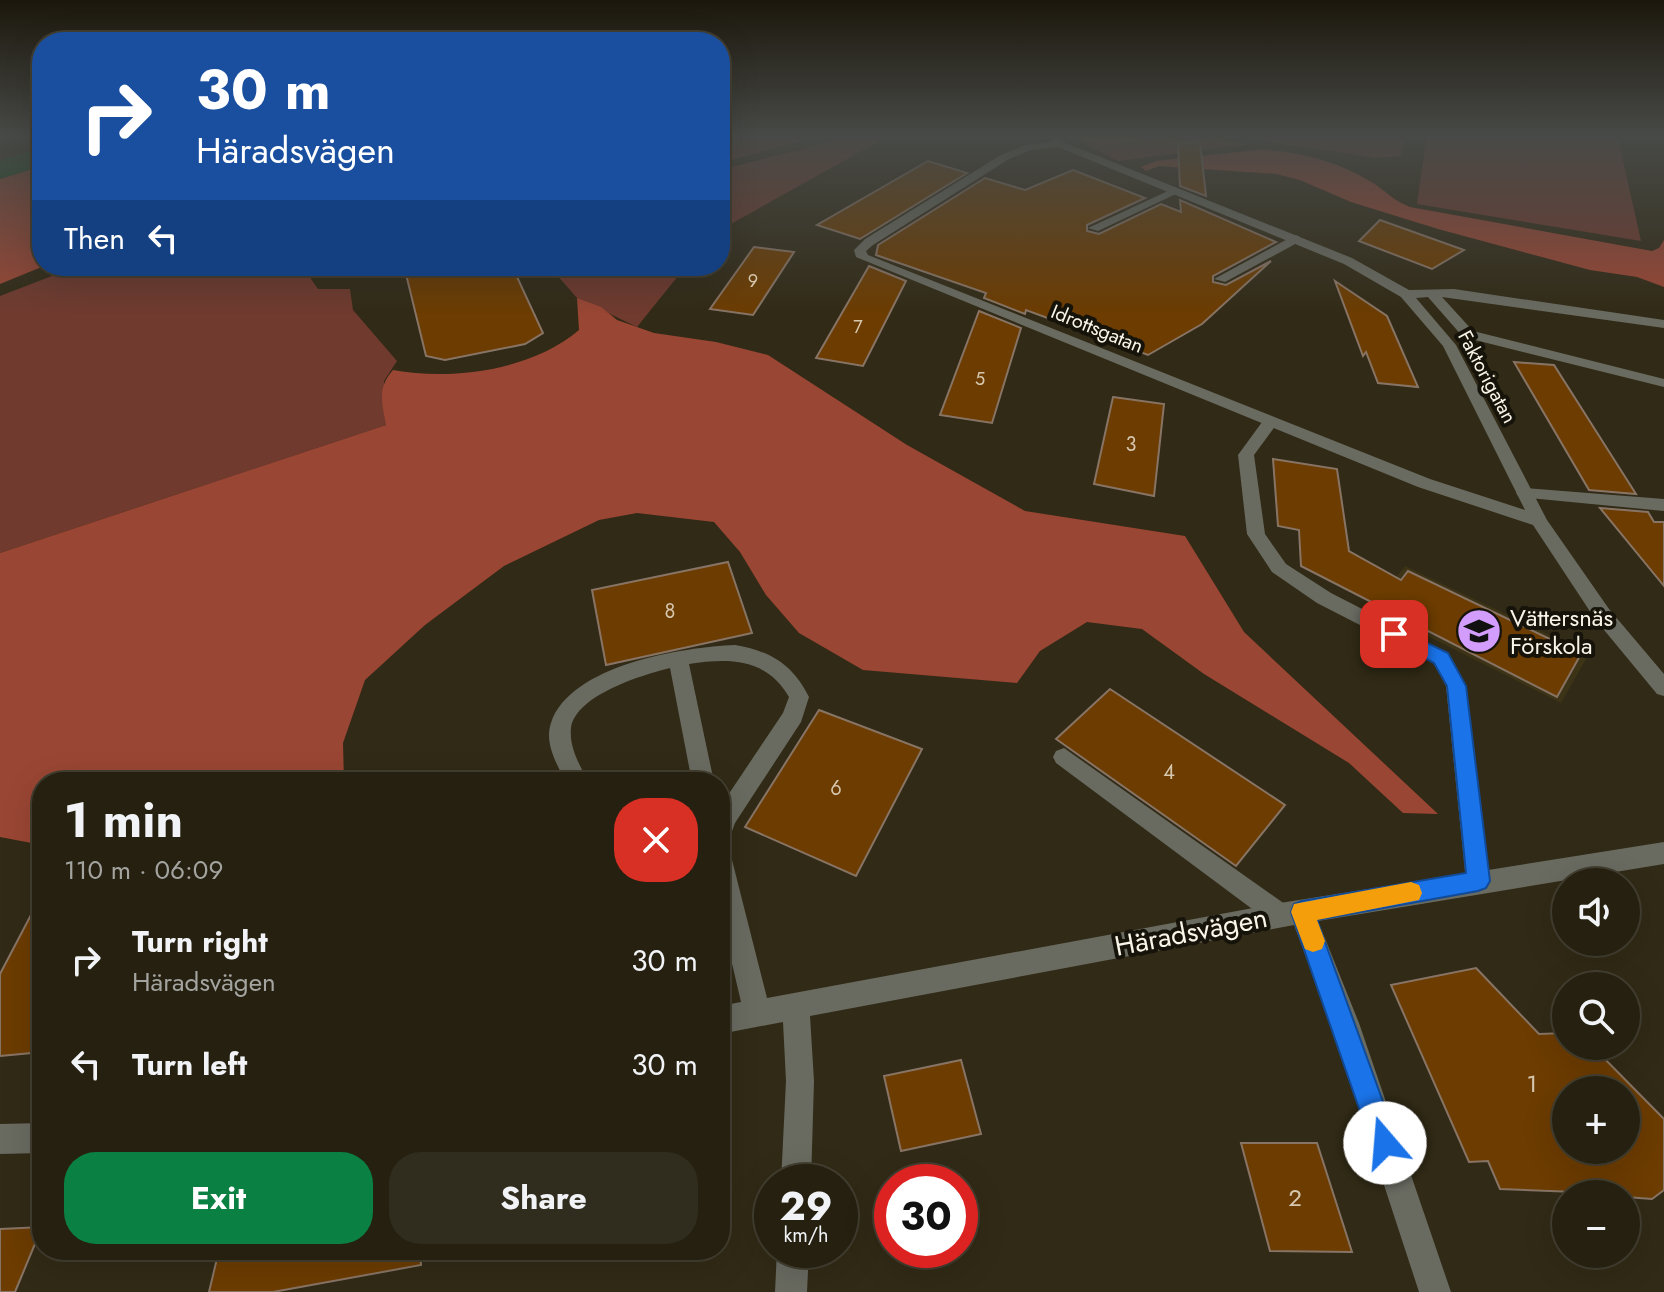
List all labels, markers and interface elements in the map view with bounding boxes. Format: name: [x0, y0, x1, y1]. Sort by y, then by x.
text: 30 m: [196, 49, 331, 130]
icon: right: [64, 64, 168, 168]
text: Häradsvägen: [196, 124, 395, 176]
icon: left: [141, 216, 185, 260]
text: Then: [64, 217, 125, 260]
house number: 9: [748, 268, 758, 294]
street label: Idrottsgatan: [1046, 297, 1148, 361]
house number: 7: [853, 314, 863, 340]
street label: Faktorigatan: [1450, 325, 1524, 429]
house number: 5: [975, 366, 985, 392]
house number: 3: [1126, 430, 1137, 459]
house number: 8: [665, 597, 675, 626]
pin: [1360, 600, 1428, 668]
place label: Vättersnäs Förskola: [1510, 600, 1613, 663]
school or university icon: Vättersnäs Förskola: [1455, 607, 1503, 655]
icon: arrive: [1372, 612, 1416, 656]
house number: 4: [1163, 758, 1175, 787]
house number: 6: [830, 774, 842, 803]
text: 1 min: [64, 786, 183, 855]
button: close: [614, 798, 698, 882]
text: 110 m · 06:09: [64, 851, 223, 889]
map controls: [1552, 868, 1640, 1268]
button: sound: [1552, 868, 1640, 956]
street label: Häradsvägen: [1111, 897, 1271, 967]
text: Turn right: [132, 920, 268, 963]
icon: right: [64, 938, 108, 982]
text: 30 m: [631, 939, 698, 982]
text: Häradsvägen: [132, 963, 276, 1001]
button: search: [1552, 972, 1640, 1060]
icon: left: [64, 1042, 108, 1086]
text: Turn left: [132, 1043, 247, 1086]
text: 30 m: [631, 1043, 698, 1086]
house number: 1: [1527, 1066, 1537, 1101]
button: +: [1552, 1076, 1640, 1164]
position arrow: [1343, 1101, 1427, 1185]
button: Exit: [64, 1152, 373, 1244]
button: Share: [389, 1152, 698, 1244]
speed limit sign: 30: [874, 1164, 978, 1268]
text: 29: [780, 1177, 833, 1235]
house number: 2: [1288, 1180, 1302, 1215]
button: −: [1552, 1180, 1640, 1268]
text: km/h: [783, 1221, 829, 1250]

